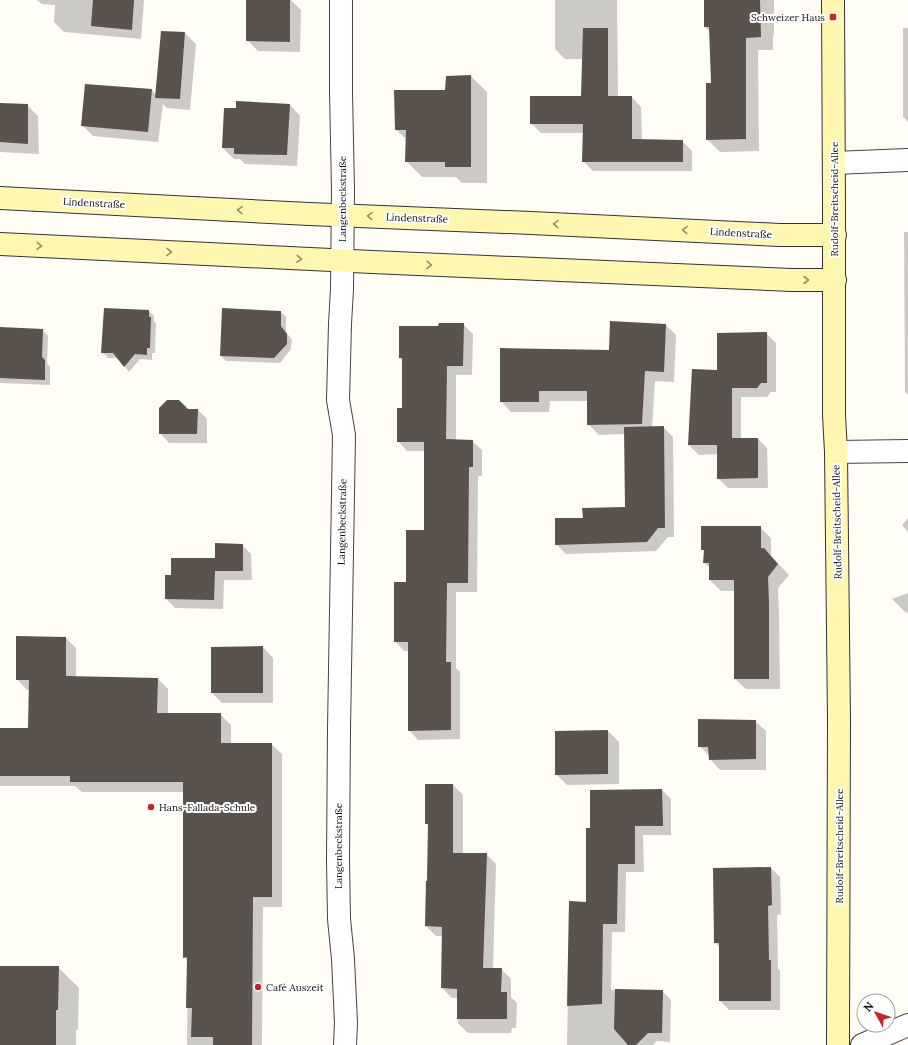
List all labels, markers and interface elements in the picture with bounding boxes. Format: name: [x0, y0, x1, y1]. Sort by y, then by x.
place label: Schweizer Haus: [751, 11, 825, 24]
marker: Schweizer Haus: [828, 12, 838, 22]
street label: Rudolf-Breitscheid-Allee: [828, 141, 841, 256]
street label: Langenbeckstraße: [336, 155, 349, 242]
street label: Lindenstraße: [63, 195, 126, 211]
one-way arrow: [237, 206, 243, 215]
street label: Lindenstraße: [386, 210, 449, 226]
one-way arrow: [367, 212, 373, 221]
one-way arrow: [553, 220, 559, 229]
street label: Lindenstraße: [710, 225, 773, 241]
one-way arrow: [682, 226, 688, 235]
one-way arrow: [36, 242, 42, 251]
one-way arrow: [166, 248, 172, 257]
one-way arrow: [296, 254, 302, 263]
one-way arrow: [426, 260, 432, 269]
one-way arrow: [803, 276, 809, 284]
street label: Rudolf-Breitscheid-Allee: [829, 464, 845, 580]
street label: Langenbeckstraße: [335, 478, 349, 565]
street label: Rudolf-Breitscheid-Allee: [833, 788, 846, 903]
place label: Hans-Fallada-Schule: [159, 801, 256, 814]
marker: Hans-Fallada-Schule: [146, 802, 156, 812]
street label: Langenbeckstraße: [332, 802, 345, 889]
place label: Café Auszeit: [266, 981, 324, 994]
marker: Café Auszeit: [253, 982, 263, 992]
north arrow: [856, 993, 896, 1033]
text: N: [860, 998, 877, 1014]

